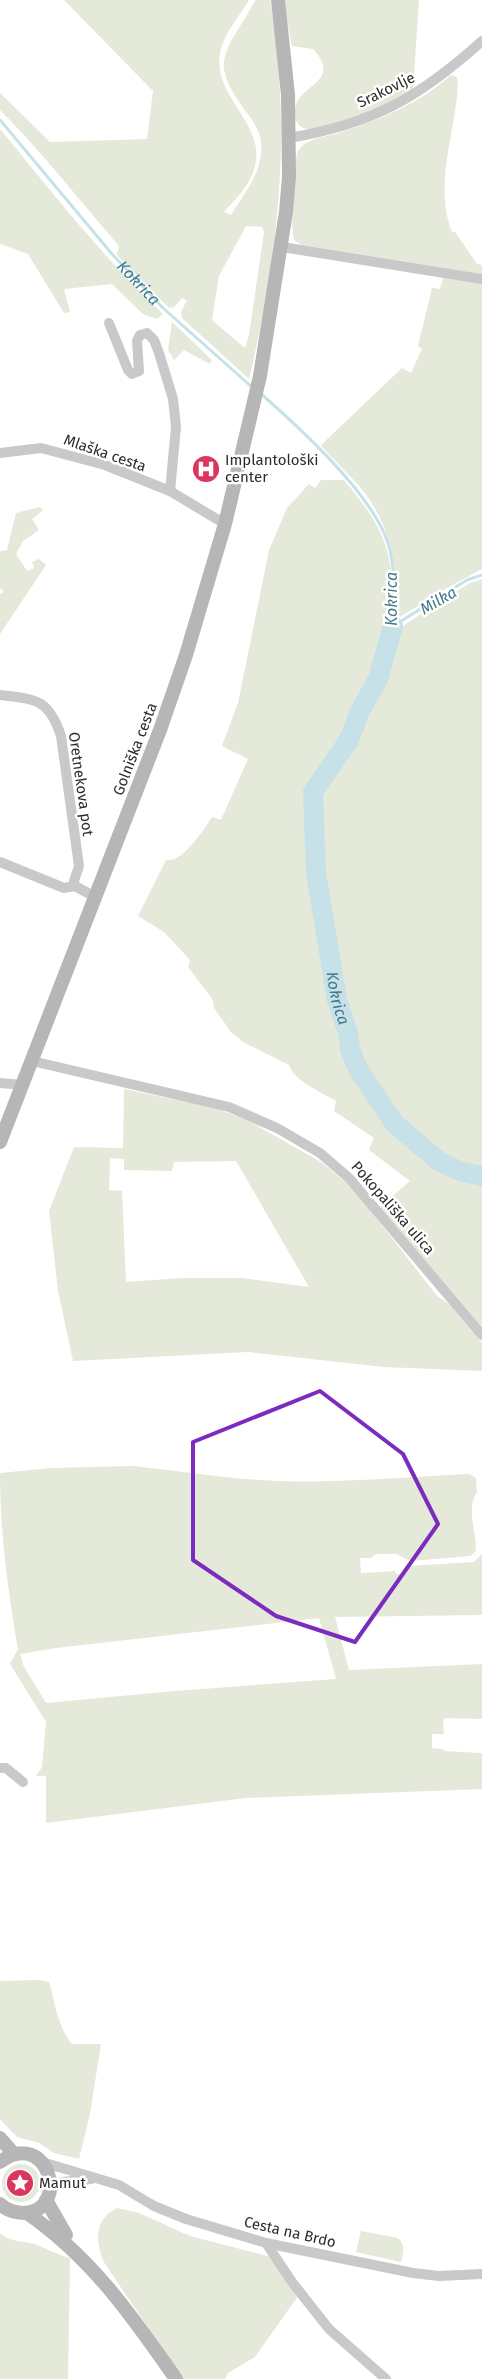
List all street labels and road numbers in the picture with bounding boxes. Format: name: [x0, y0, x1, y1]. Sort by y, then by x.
street label: Srakovlje: [354, 68, 418, 112]
street label: Mlaška cesta: [61, 430, 149, 476]
street label: Golniška cesta: [109, 700, 161, 798]
street label: Oretnekova pot: [65, 731, 97, 838]
street label: Pokopališka ulica: [348, 1158, 438, 1258]
street label: Cesta na Brdo: [242, 2213, 338, 2251]

